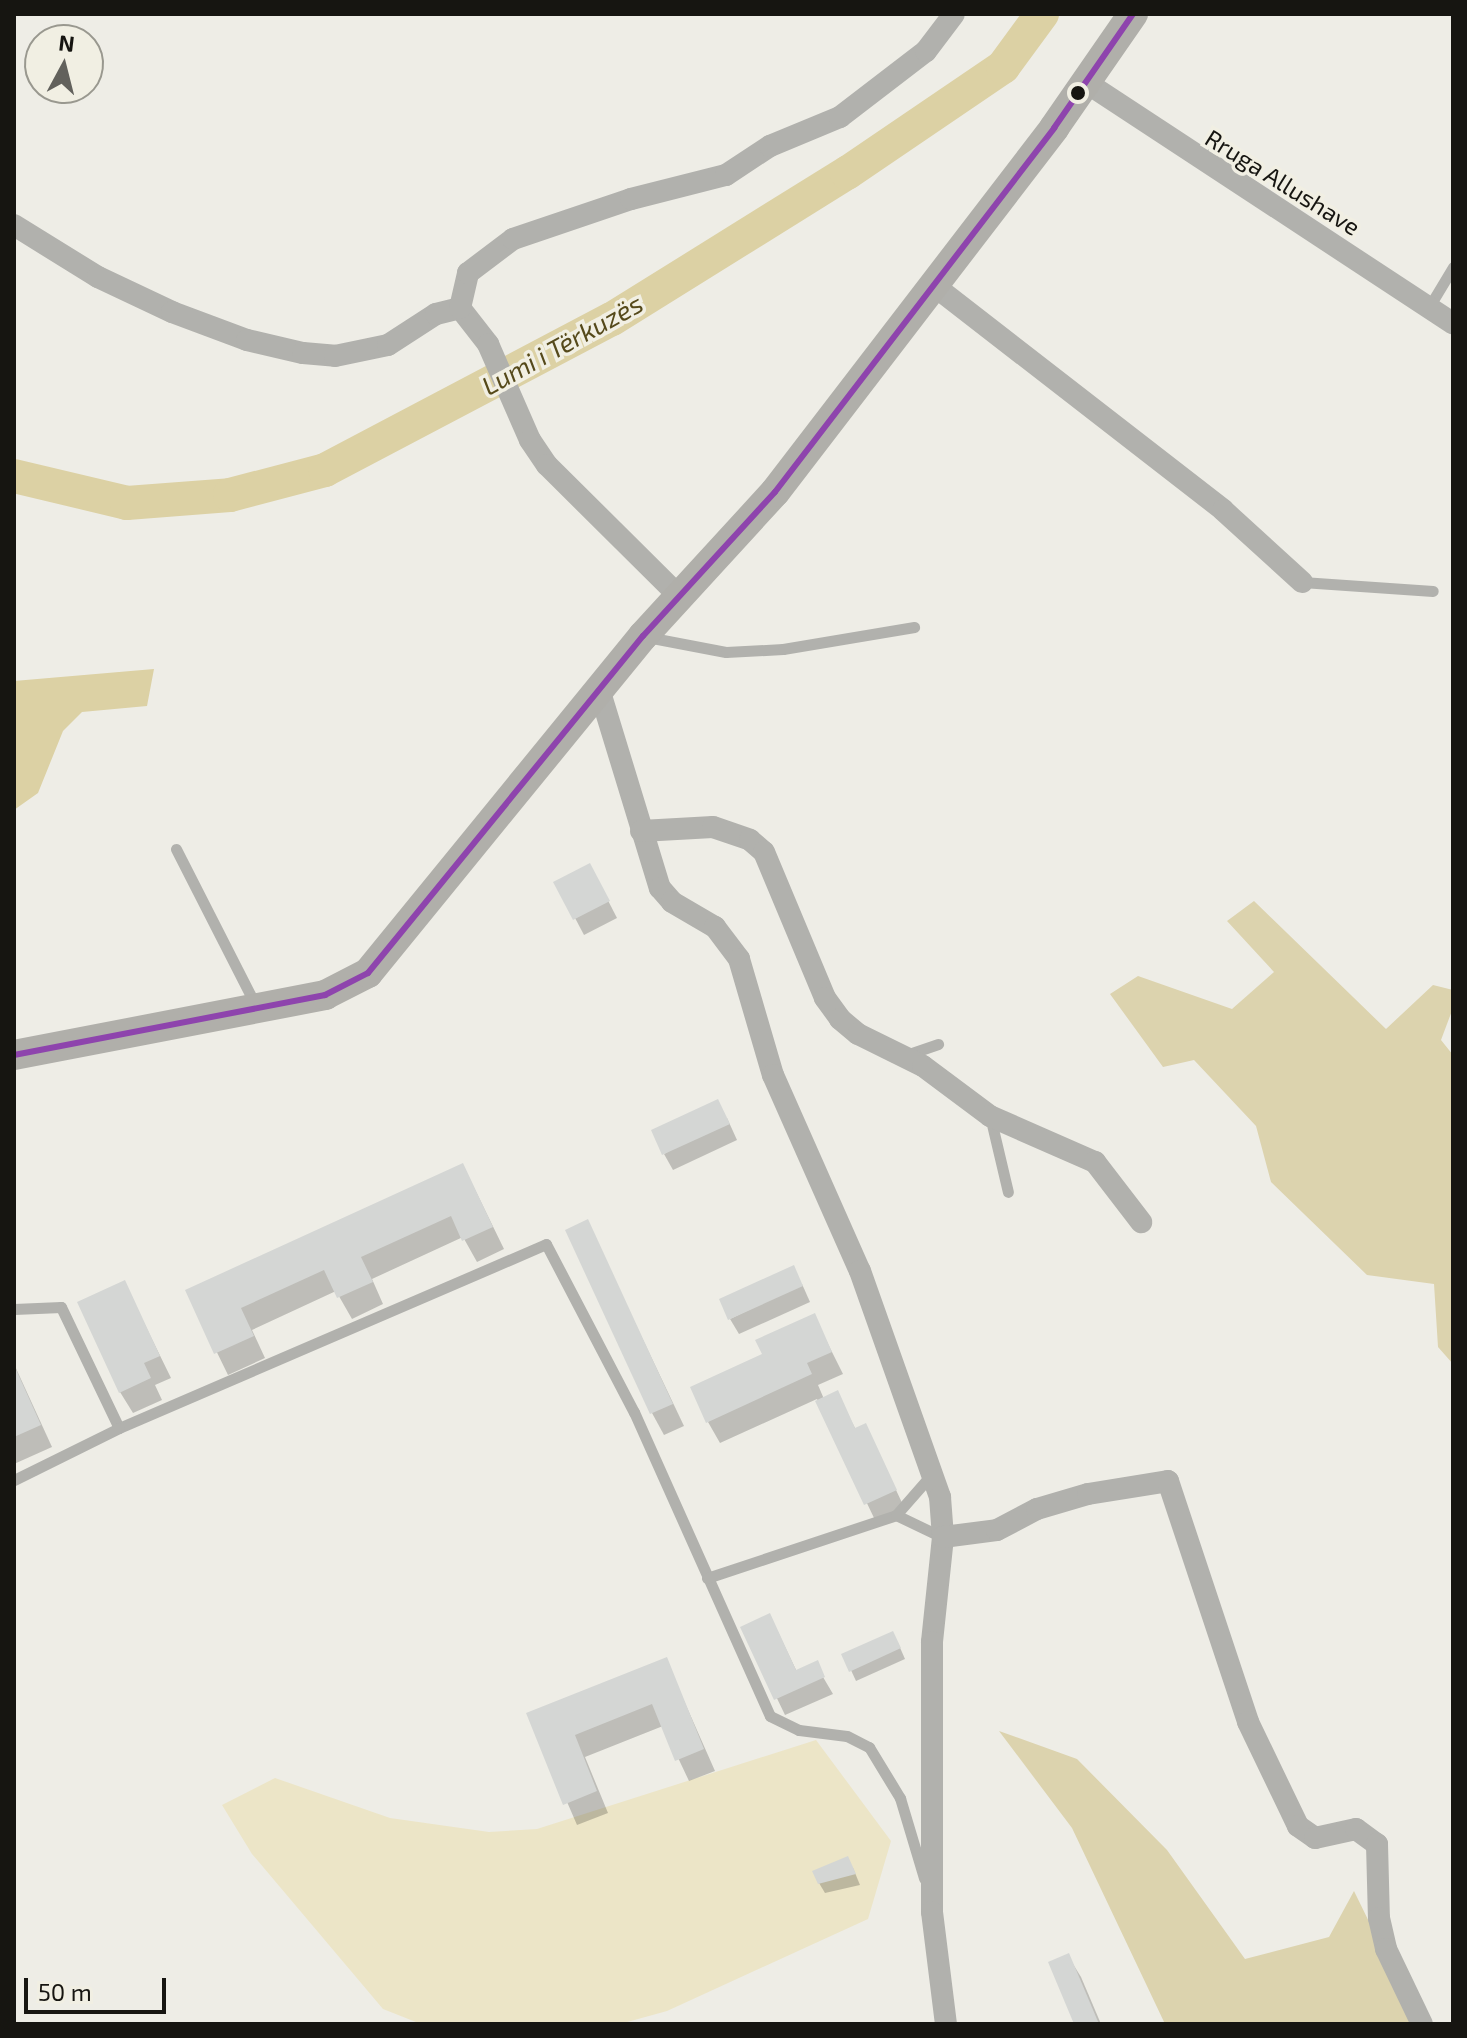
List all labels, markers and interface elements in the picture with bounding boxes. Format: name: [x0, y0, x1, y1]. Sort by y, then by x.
north arrow: [24, 24, 104, 104]
text: N: [57, 28, 76, 56]
unlabelled marker: [1070, 85, 1086, 101]
street label: Rruga Allushave: [1200, 123, 1366, 241]
water label: Lumi i Tërkuzës: [476, 287, 648, 401]
scale bar: [28, 1962, 170, 2012]
text: 50 m: [38, 1977, 92, 2006]

